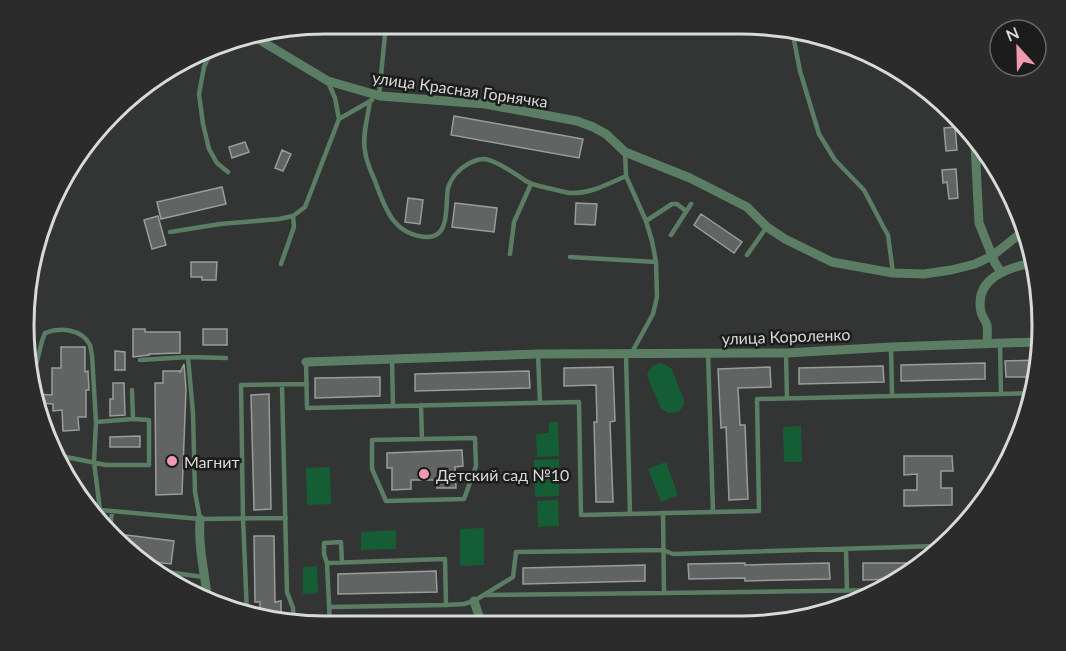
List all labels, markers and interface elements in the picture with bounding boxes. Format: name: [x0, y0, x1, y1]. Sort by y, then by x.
north arrow: [988, 18, 1048, 78]
text: N: [1003, 23, 1021, 45]
street label: улица Красная Горнячка: [371, 67, 549, 111]
street label: улица Короленко: [721, 324, 851, 348]
place label: Магнит: [184, 452, 240, 471]
marker: Магнит: [165, 454, 179, 468]
place label: Детский сад №10: [436, 465, 569, 484]
marker: Детский сад №10: [417, 467, 431, 481]

